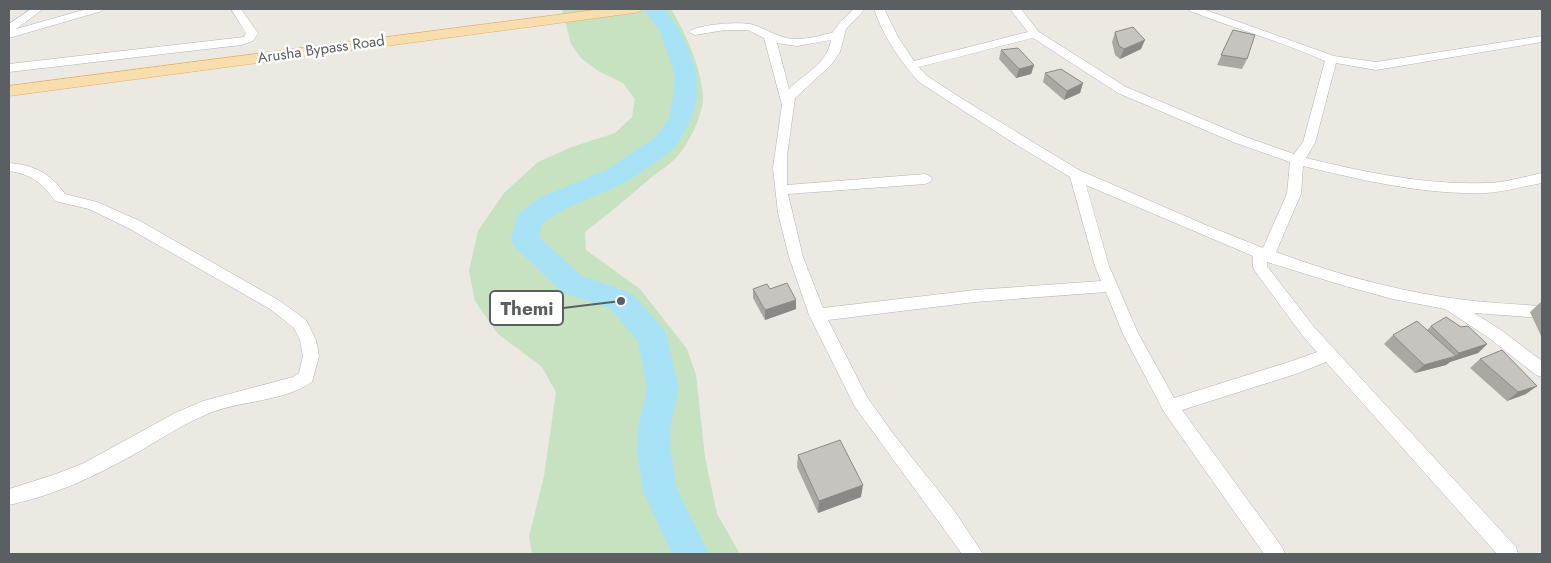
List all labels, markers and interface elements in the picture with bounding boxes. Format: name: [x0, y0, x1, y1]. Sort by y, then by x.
street label: Arusha Bypass Road: [256, 29, 386, 69]
callout: Themi: [490, 291, 563, 325]
text: Themi: [500, 295, 554, 322]

